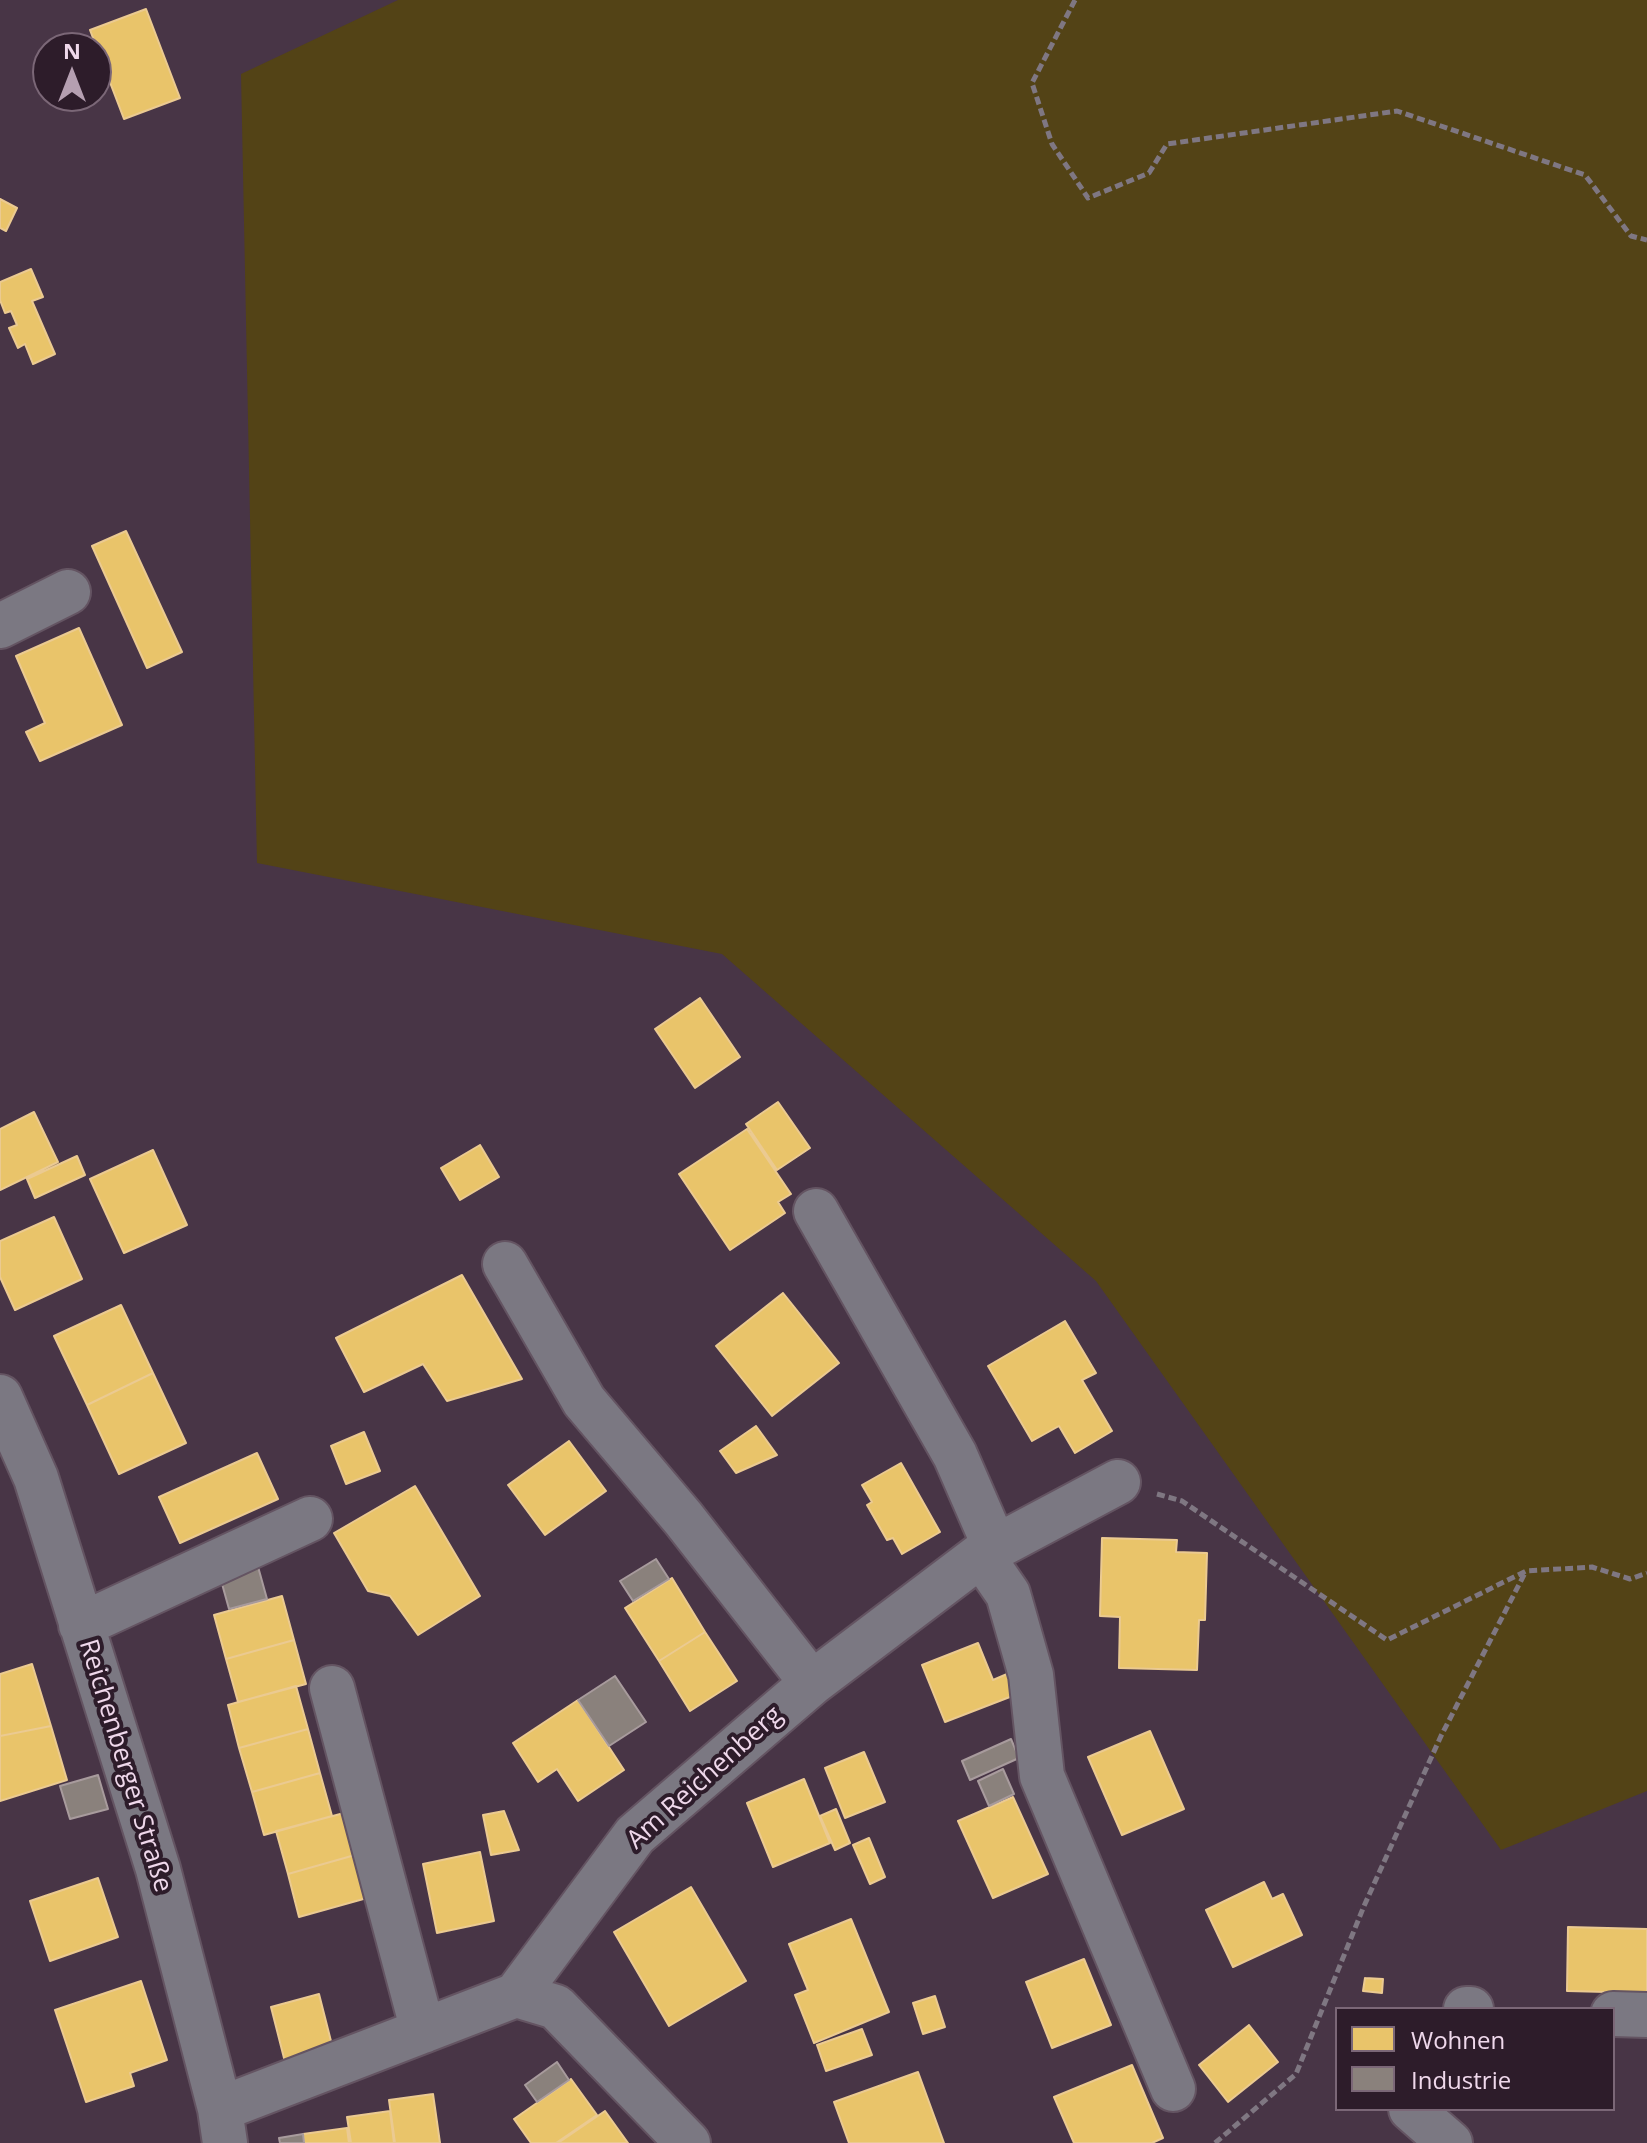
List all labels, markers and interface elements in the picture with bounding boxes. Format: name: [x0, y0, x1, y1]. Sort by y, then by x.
north arrow: [32, 32, 112, 112]
text: N: [63, 35, 81, 65]
street label: Reichenberger Straße: [72, 1636, 178, 1896]
street label: Am Reichenberg: [621, 1700, 789, 1856]
legend: [1335, 2007, 1615, 2111]
text: Wohnen: [1411, 2023, 1505, 2056]
text: Industrie: [1411, 2063, 1511, 2096]

